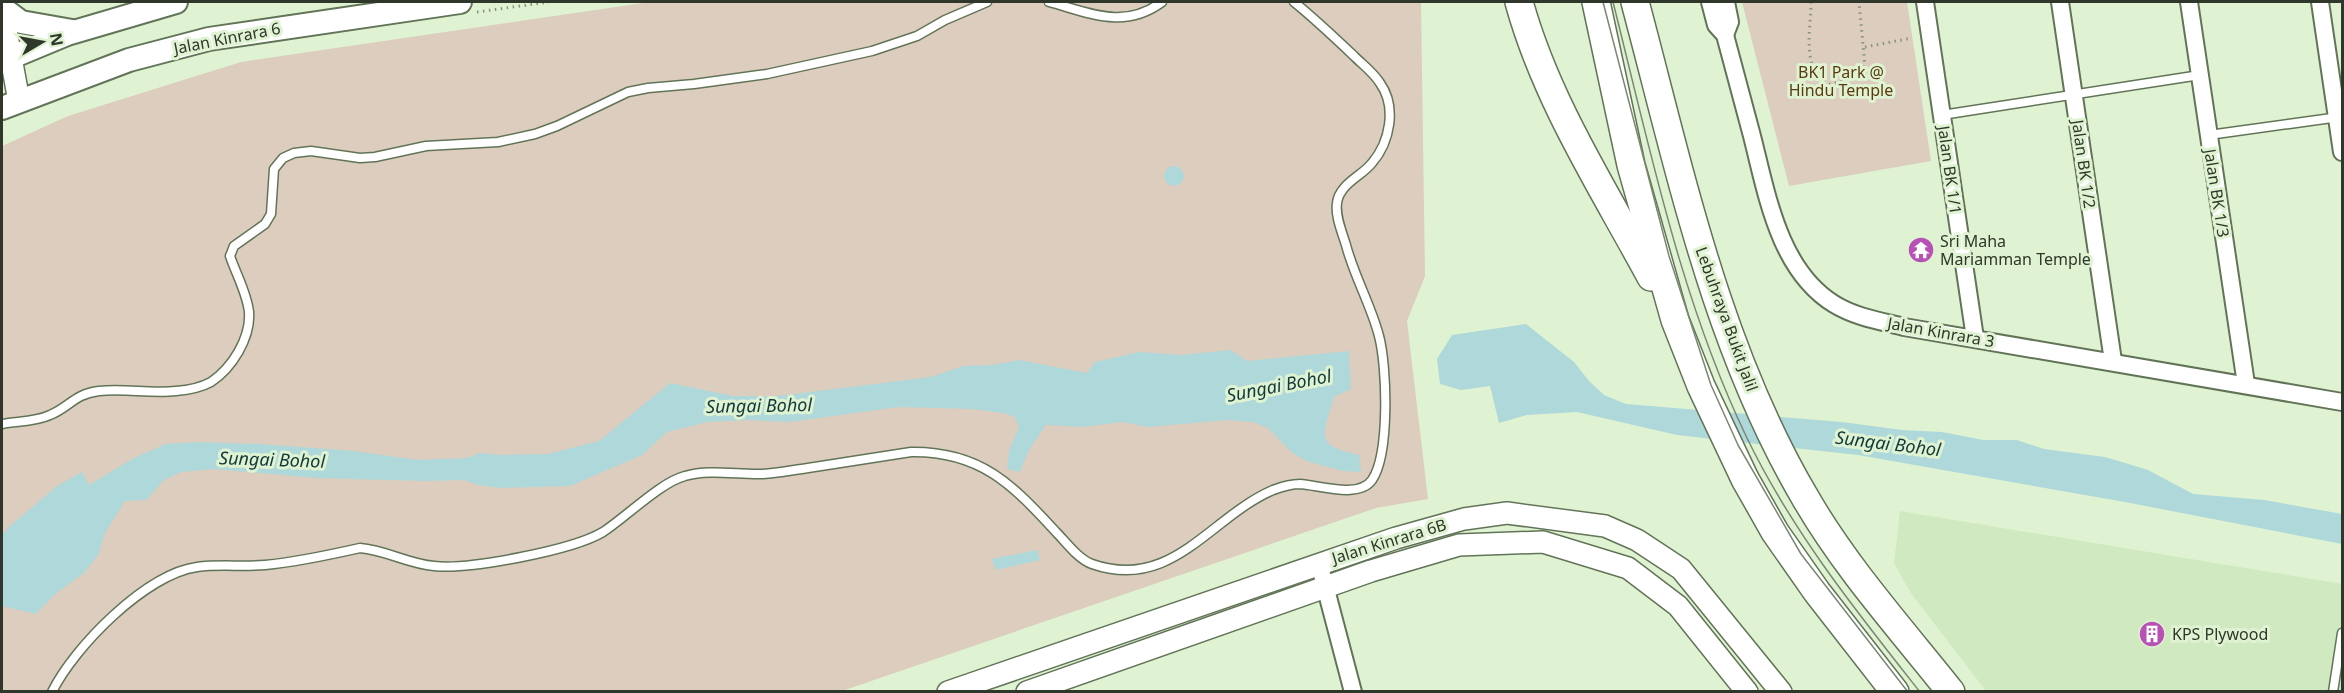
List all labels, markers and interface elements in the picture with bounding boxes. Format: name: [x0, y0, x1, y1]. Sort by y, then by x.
north arrow: [12, 12, 72, 72]
street label: Jalan Kinrara 6: [170, 17, 282, 60]
text: N: [45, 31, 69, 48]
park label: BK1 Park @ Hindu Temple: [1789, 61, 1893, 101]
street label: Jalan BK 1/2: [2067, 116, 2101, 210]
street label: Jalan BK 1/1: [1933, 122, 1967, 216]
street label: Jalan BK 1/3: [2199, 145, 2235, 239]
place label: Sri Maha Mariamman Temple: [1940, 230, 2091, 270]
temple icon: Sri Maha Mariamman Temple: [1906, 235, 1936, 265]
street label: Lebuhraya Bukit Jalil: [1691, 244, 1763, 394]
street label: Jalan Kinrara 3: [1884, 311, 1996, 352]
water label: Sungai Bohol: [1224, 363, 1333, 407]
water label: Sungai Bohol: [706, 392, 813, 418]
water label: Sungai Bohol: [1834, 425, 1943, 461]
water label: Sungai Bohol: [219, 445, 326, 473]
street label: Jalan Kinrara 6B: [1327, 513, 1449, 569]
building icon: KPS Plywood: [2137, 619, 2167, 649]
place label: KPS Plywood: [2172, 623, 2268, 645]

